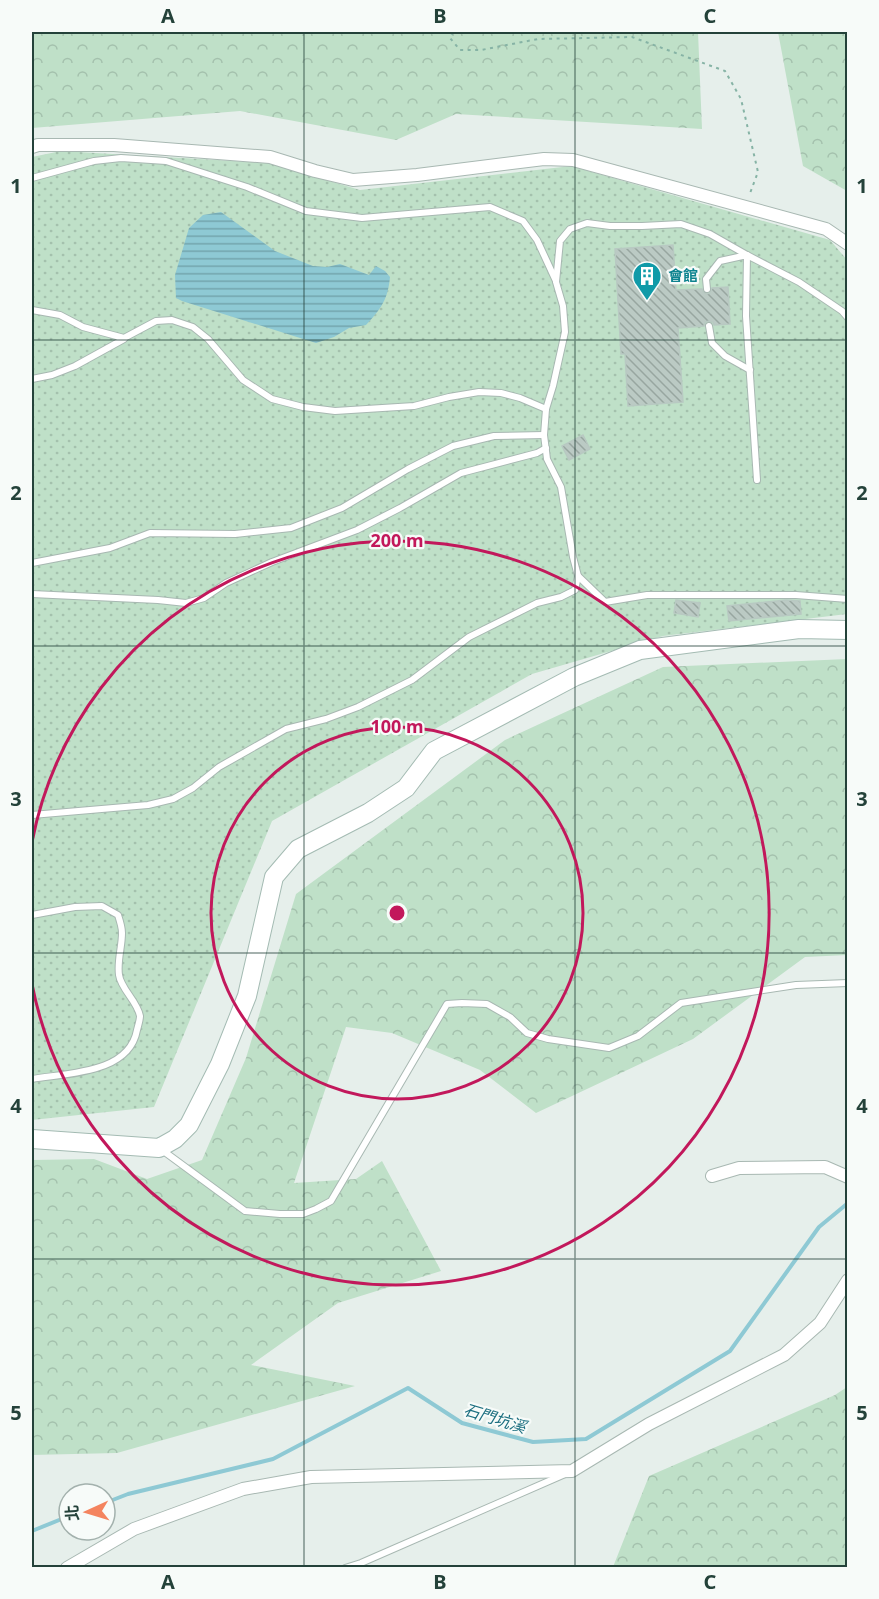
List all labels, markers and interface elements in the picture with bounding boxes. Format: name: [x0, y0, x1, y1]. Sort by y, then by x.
text: A: [161, 2, 175, 29]
text: B: [433, 2, 447, 29]
text: C: [704, 2, 717, 29]
text: 1: [10, 172, 22, 199]
text: 1: [856, 172, 868, 199]
building icon: 會館: [631, 260, 663, 302]
place label: 會館: [668, 265, 698, 285]
text: 2: [10, 479, 22, 506]
text: 2: [856, 479, 868, 506]
text: 200 m: [370, 528, 424, 552]
text: 100 m: [370, 714, 424, 738]
text: 3: [10, 785, 22, 812]
text: 3: [856, 785, 868, 812]
centre of rings: [387, 903, 407, 923]
text: 4: [10, 1092, 22, 1119]
text: 4: [856, 1092, 868, 1119]
water label: 石門坑溪: [461, 1398, 531, 1438]
text: 5: [10, 1399, 22, 1426]
text: 5: [856, 1399, 868, 1426]
north arrow: [57, 1482, 117, 1542]
text: 北: [61, 1504, 84, 1522]
text: A: [161, 1568, 175, 1595]
text: B: [433, 1568, 447, 1595]
text: C: [704, 1568, 717, 1595]

